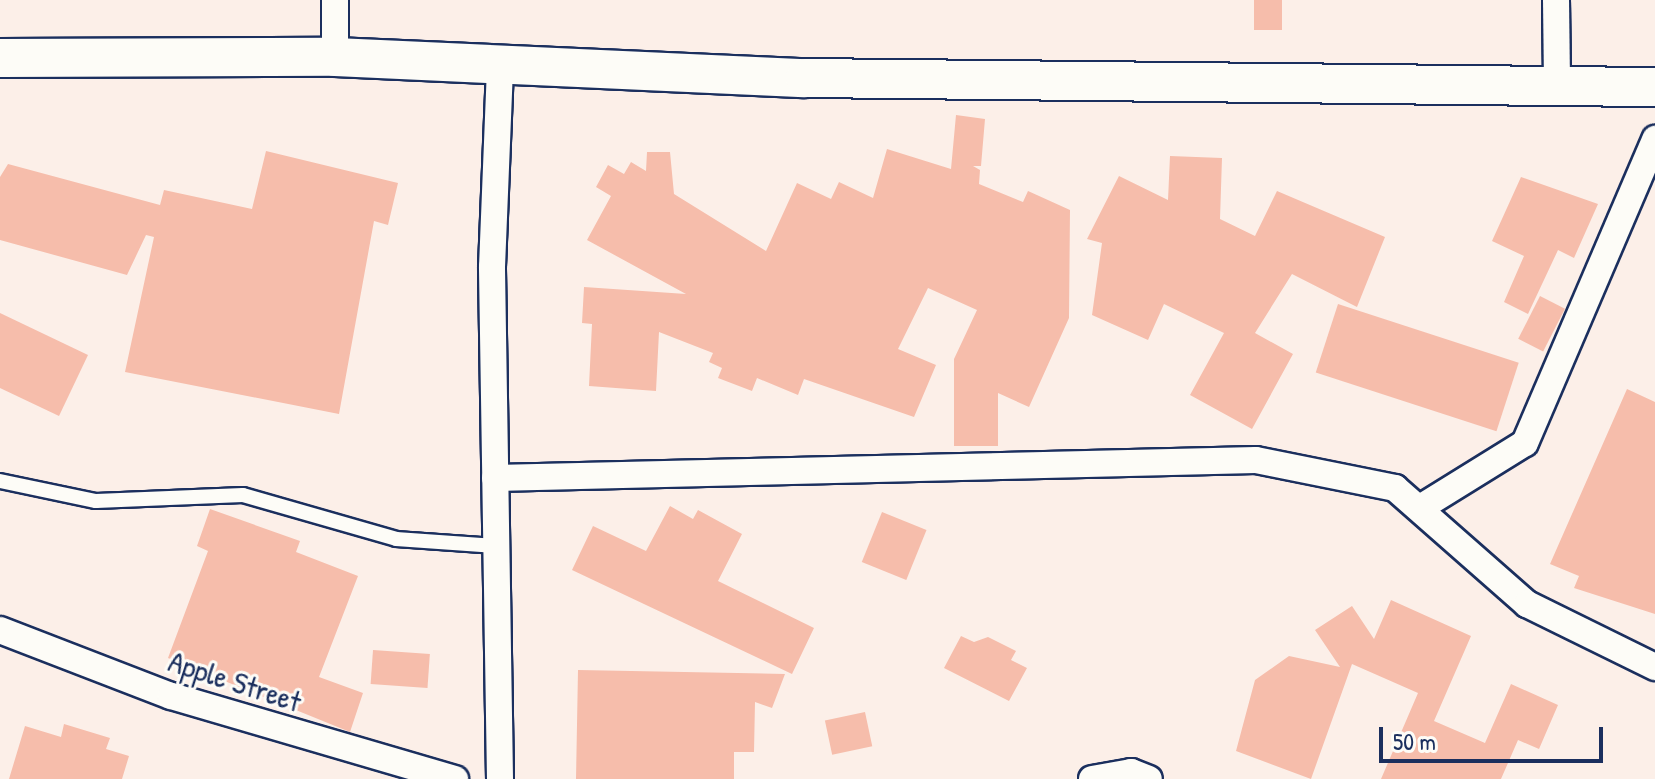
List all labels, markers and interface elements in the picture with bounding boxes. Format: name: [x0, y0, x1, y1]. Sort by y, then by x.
street label: Apple Street: [164, 643, 306, 719]
scale bar: [1383, 711, 1607, 761]
text: 50 m: [1393, 725, 1436, 757]

